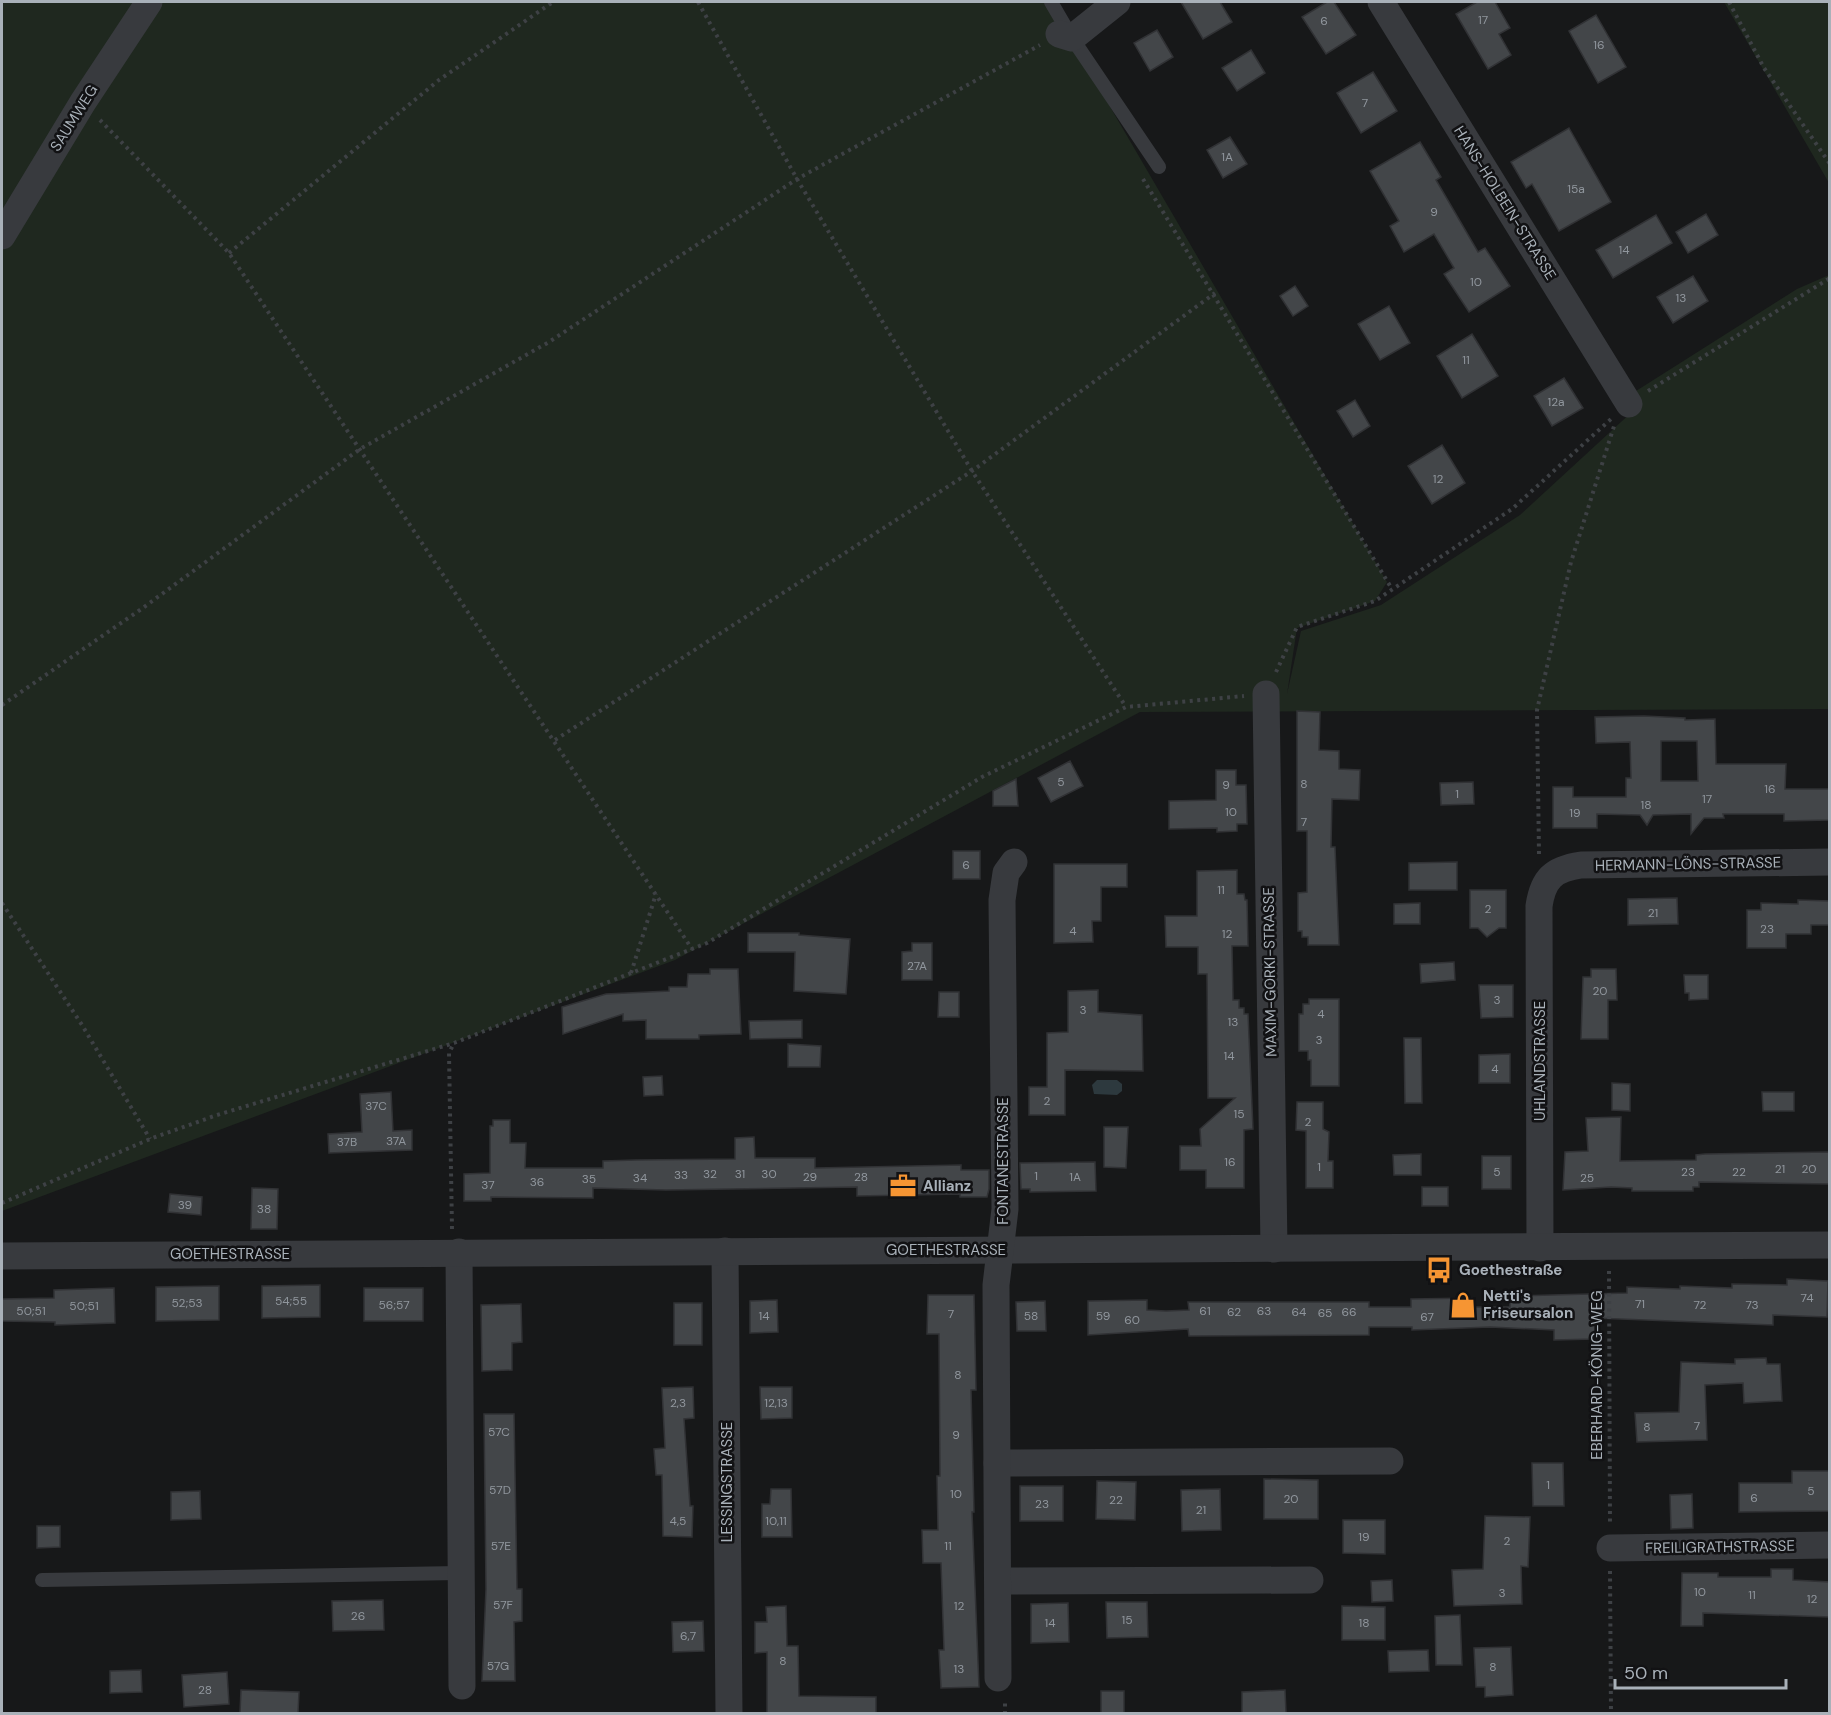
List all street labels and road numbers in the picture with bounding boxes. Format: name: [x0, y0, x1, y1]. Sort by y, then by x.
street label: SAUMWEG: [46, 81, 102, 155]
street label: HANS-HOLBEIN-STRASSE: [1449, 122, 1561, 284]
street label: HERMANN-LÖNS-STRASSE: [1595, 852, 1781, 876]
street label: MAXIM-GORKI-STRASSE: [1259, 887, 1281, 1057]
street label: UHLANDSTRASSE: [1530, 1001, 1550, 1121]
street label: FONTANESTRASSE: [993, 1097, 1013, 1225]
street label: GOETHESTRASSE: [886, 1240, 1006, 1260]
street label: GOETHESTRASSE: [170, 1244, 290, 1264]
street label: EBERHARD-KÖNIG-WEG: [1587, 1290, 1607, 1460]
street label: LESSINGSTRASSE: [717, 1422, 737, 1542]
street label: FREILIGRATHSTRASSE: [1645, 1536, 1795, 1558]

